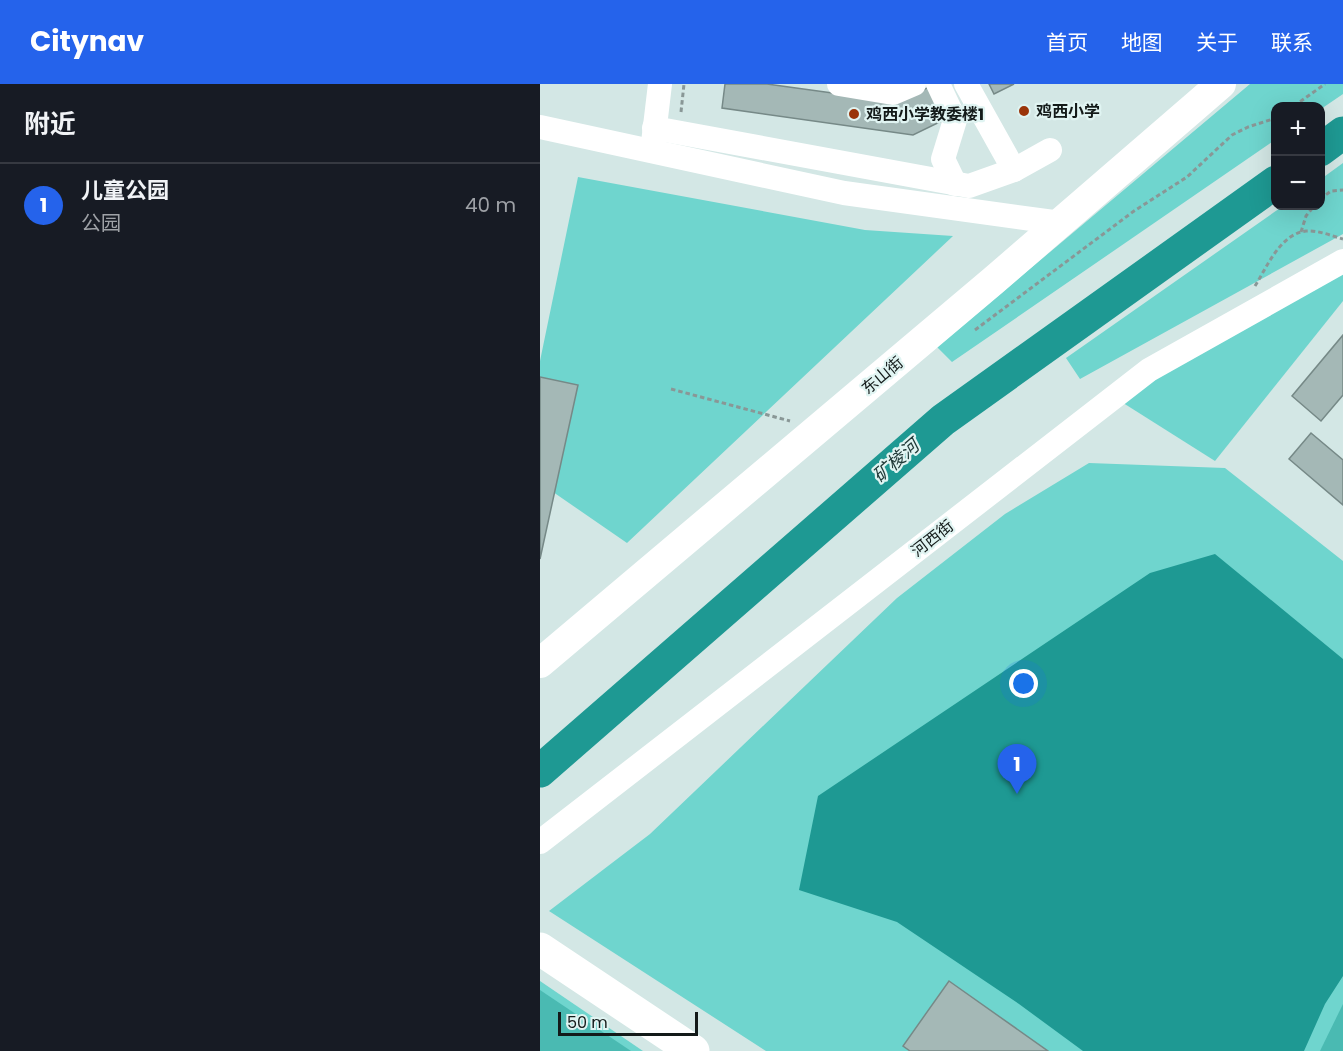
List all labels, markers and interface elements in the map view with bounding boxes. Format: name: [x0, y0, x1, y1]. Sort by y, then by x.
text: Citynav: [30, 22, 144, 61]
text: 首页: [1046, 28, 1088, 57]
text: 地图: [1121, 28, 1163, 57]
text: 关于: [1196, 28, 1238, 57]
text: 联系: [1271, 28, 1313, 57]
place label: 鸡西小学: [1036, 100, 1100, 123]
map controls: [1271, 102, 1325, 210]
button: +: [1271, 102, 1325, 156]
place label: 鸡西小学教委楼1: [866, 103, 984, 126]
marker: 鸡西小学: [1017, 104, 1031, 118]
text: 附近: [24, 106, 76, 142]
marker: 鸡西小学教委楼1: [847, 107, 861, 121]
button: −: [1271, 156, 1325, 210]
text: 儿童公园: [81, 175, 169, 206]
text: 1: [40, 191, 47, 219]
text: 40 m: [465, 191, 516, 219]
text: 公园: [81, 209, 121, 237]
street label: 东山街: [857, 351, 908, 400]
water label: 矿棱河: [867, 432, 927, 488]
street label: 河西街: [906, 515, 958, 562]
your location: [1009, 669, 1038, 698]
pin: 1: [998, 744, 1036, 794]
scale bar: [558, 1009, 698, 1036]
text: 50 m: [567, 1011, 608, 1034]

